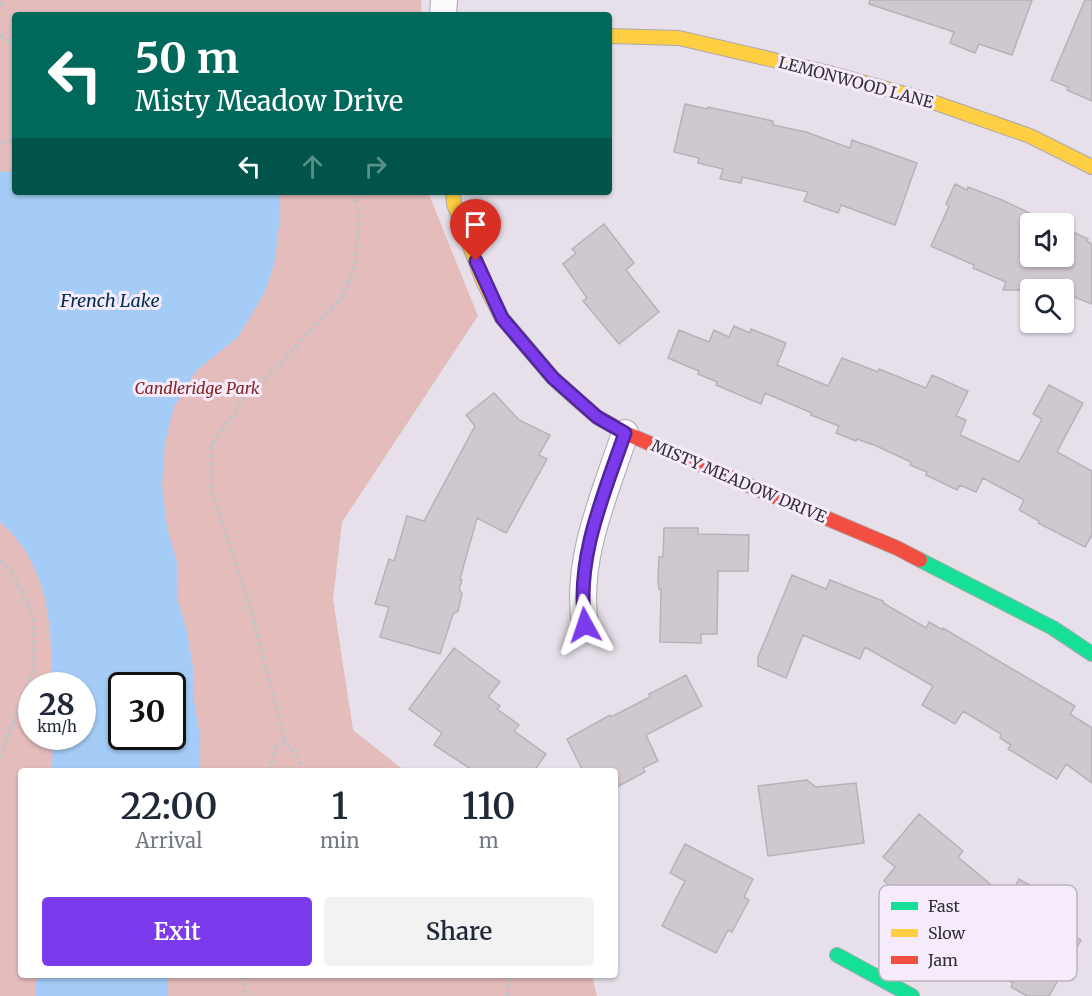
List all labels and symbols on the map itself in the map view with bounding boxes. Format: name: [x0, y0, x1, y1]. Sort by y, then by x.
street label: LEMONWOOD LANE: [776, 52, 936, 113]
pin: [450, 199, 501, 261]
water label: French Lake: [59, 289, 160, 312]
park label: Candleridge Park: [134, 378, 260, 398]
street label: MISTY MEADOW DRIVE: [648, 435, 830, 527]
position arrow: [553, 593, 617, 657]
speed limit sign: 30: [108, 672, 186, 750]
legend: [879, 885, 1077, 981]
text: Fast: [928, 896, 961, 916]
text: Slow: [928, 923, 966, 943]
text: Jam: [927, 950, 958, 970]

